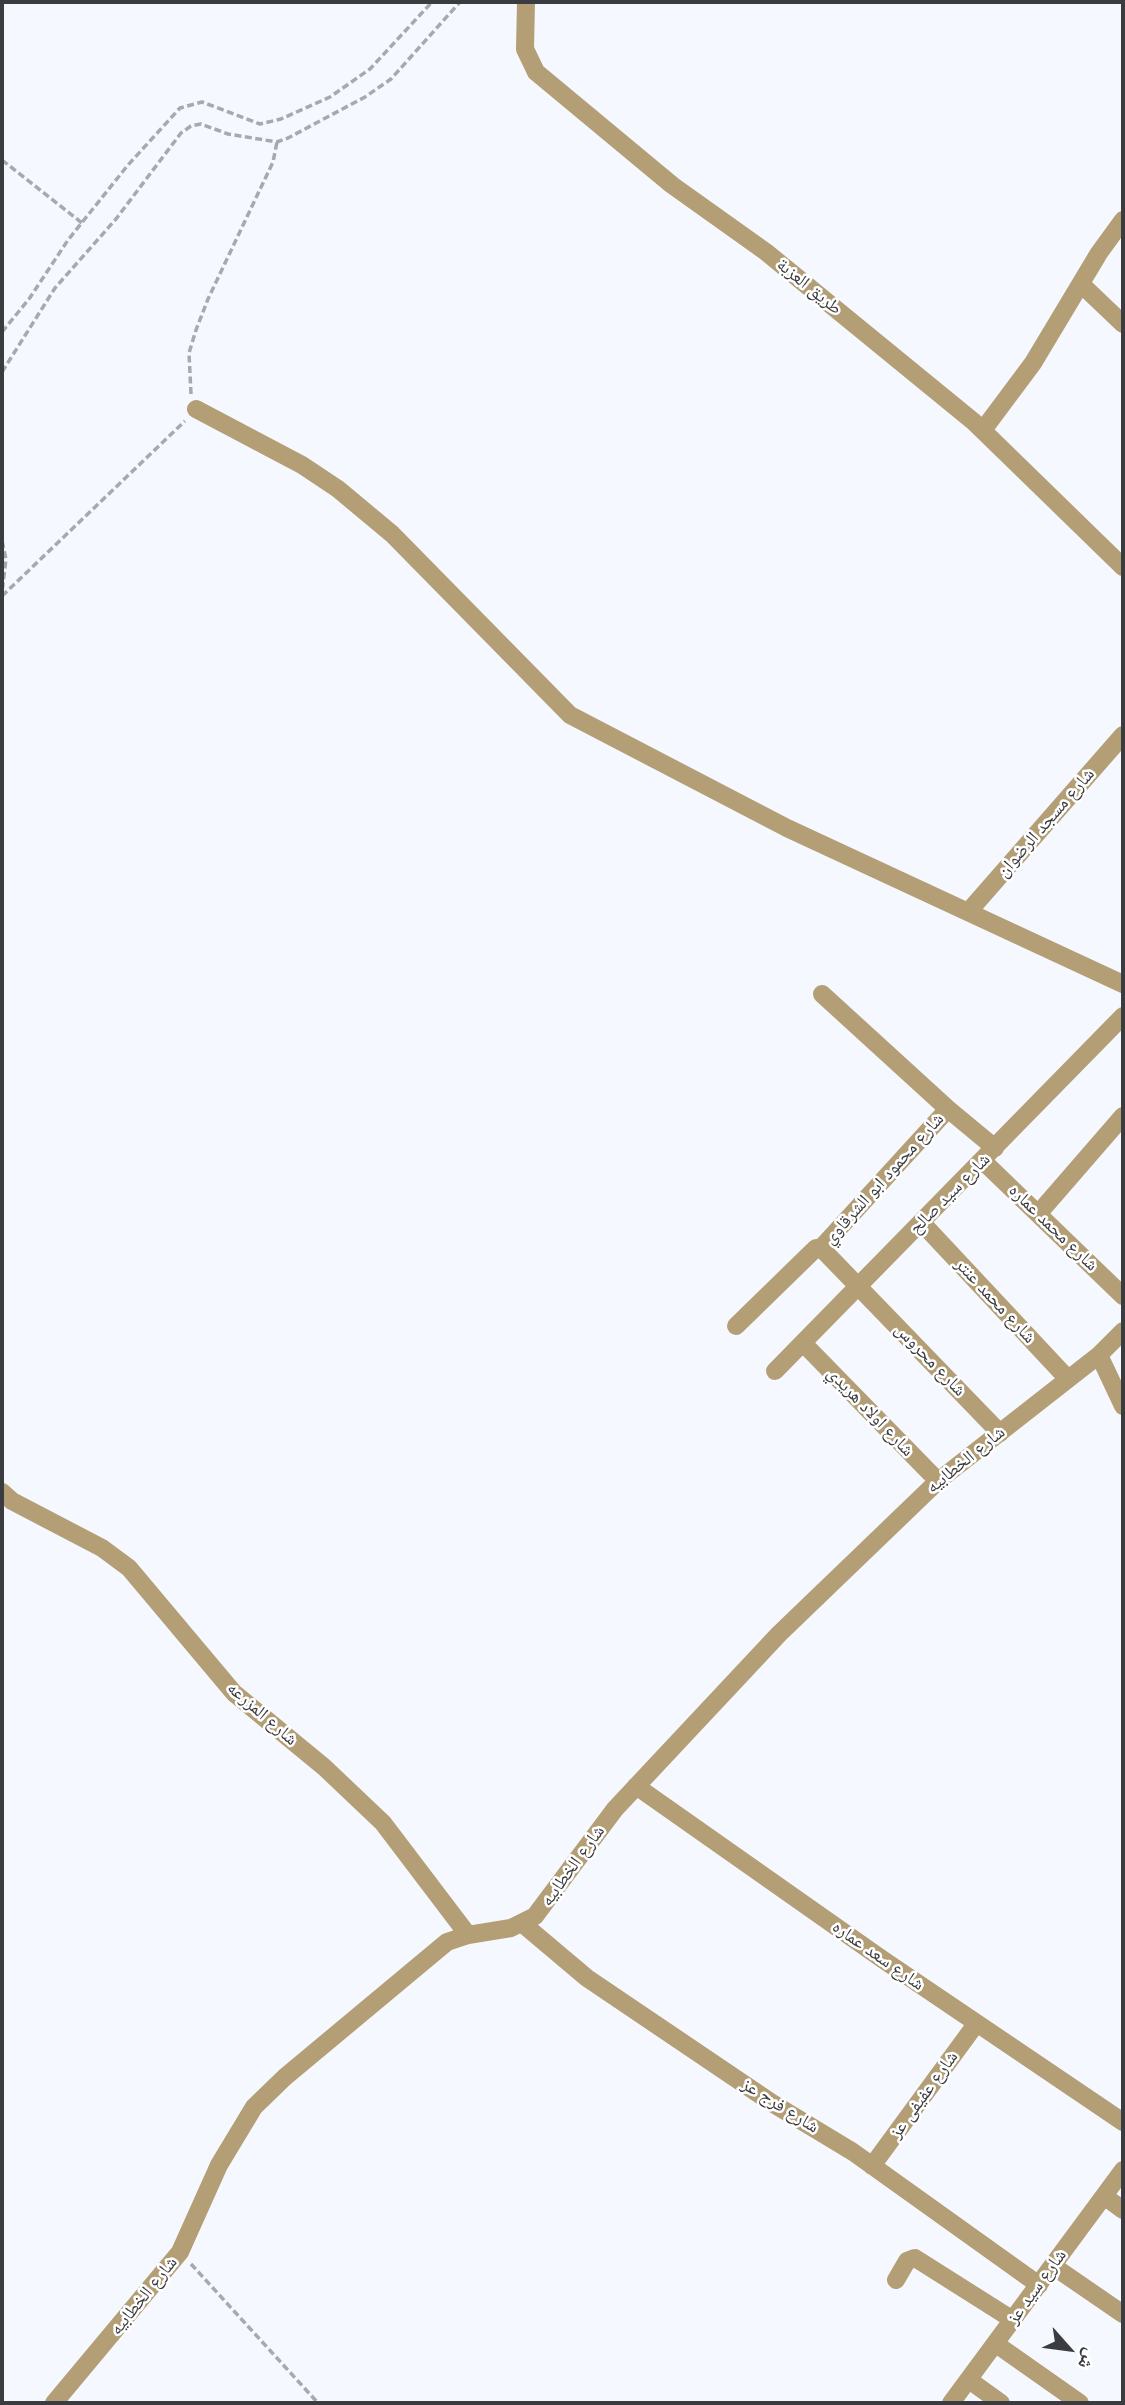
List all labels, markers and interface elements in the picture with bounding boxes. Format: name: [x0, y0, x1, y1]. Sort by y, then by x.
street label: طريق العزبة: [772, 254, 846, 320]
street label: شارع مسجد الرضوان: [993, 764, 1099, 882]
street label: شارع محمود ابو الشرقاوي: [819, 1109, 949, 1249]
street label: شارع سيد صالح: [905, 1149, 995, 1239]
street label: شارع محمد عماره: [1004, 1180, 1102, 1276]
street label: شارع محمد عنتر: [950, 1254, 1040, 1348]
street label: شارع محروس: [890, 1319, 970, 1401]
street label: شارع اولاد هريدي: [822, 1363, 918, 1461]
street label: شارع الخطابيه: [922, 1422, 1010, 1498]
street label: شارع المزرعه: [222, 1678, 302, 1750]
street label: شارع الخطابيه: [536, 1821, 610, 1911]
street label: شارع سعد عماره: [828, 1916, 928, 1996]
street label: شارع عفيفى عز: [885, 2047, 963, 2143]
street label: شارع فرج عز: [737, 2074, 823, 2138]
street label: شارع سيد عز: [1003, 2245, 1071, 2329]
street label: شارع الخطابيه: [106, 2252, 182, 2340]
north arrow: [1034, 2314, 1104, 2384]
text: ش: [1074, 2345, 1102, 2373]

